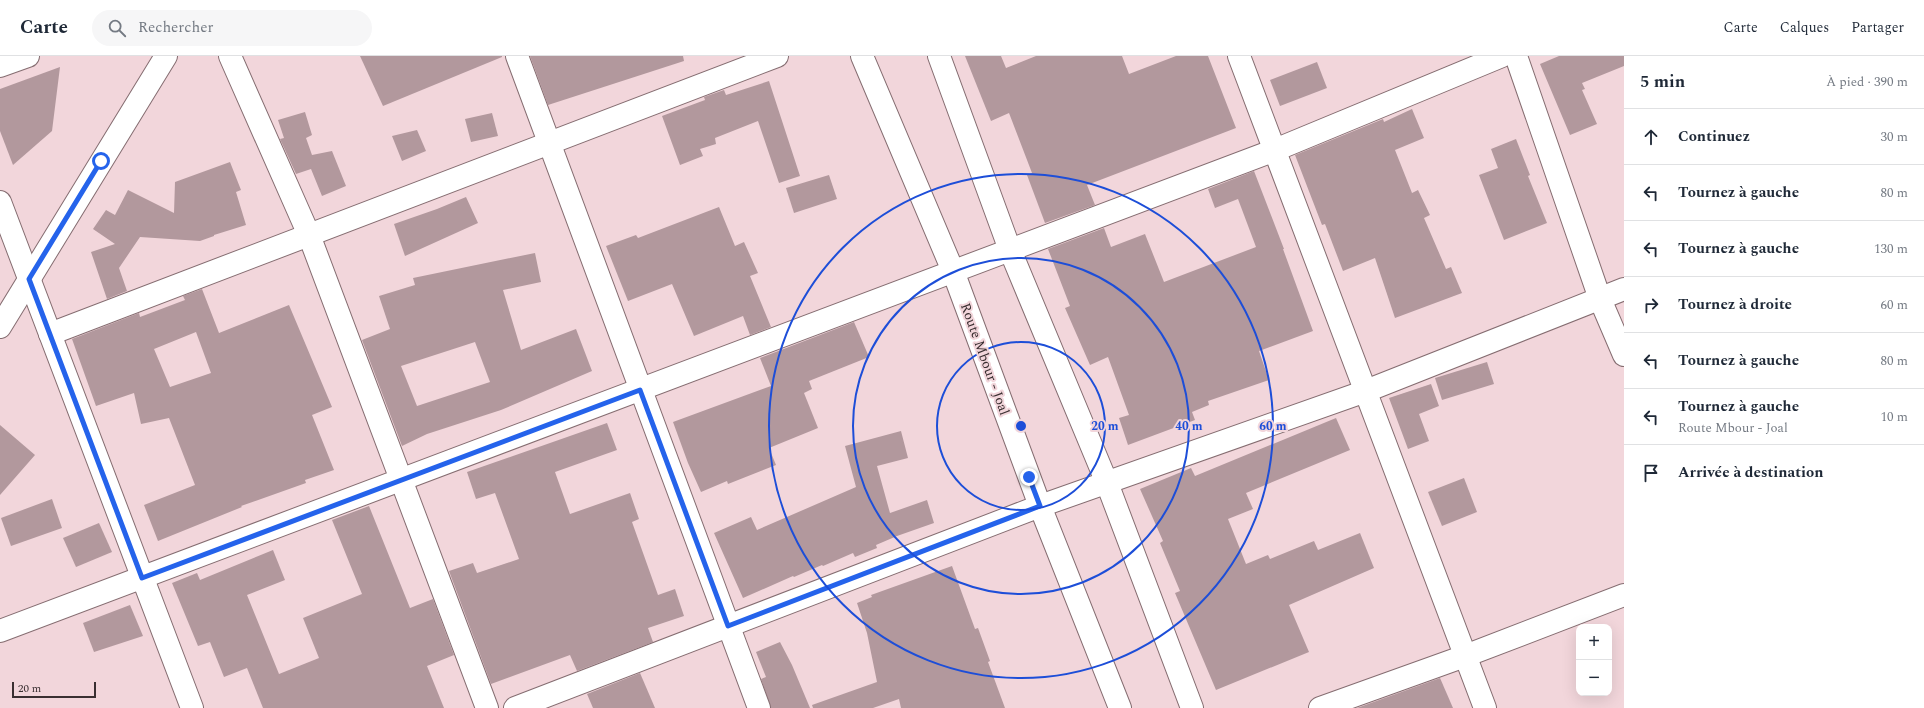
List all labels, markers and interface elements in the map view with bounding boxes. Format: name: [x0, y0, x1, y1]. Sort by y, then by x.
search box: [92, 10, 372, 46]
text: Carte: [20, 13, 68, 42]
text: Rechercher: [138, 16, 213, 39]
icon: search: [106, 17, 128, 39]
text: Carte: [1724, 17, 1758, 38]
text: Calques: [1780, 17, 1829, 38]
text: Partager: [1851, 17, 1904, 38]
text: 5 min: [1640, 69, 1685, 95]
text: À pied · 390 m: [1826, 72, 1908, 92]
text: Continuez: [1678, 125, 1750, 148]
icon: ahead: [1640, 126, 1662, 148]
text: 30 m: [1881, 127, 1908, 147]
route start: [92, 152, 110, 170]
text: Tournez à gauche: [1678, 181, 1799, 204]
icon: left: [1640, 182, 1662, 204]
text: 80 m: [1881, 183, 1908, 203]
text: Tournez à gauche: [1678, 237, 1799, 260]
icon: left: [1640, 238, 1662, 260]
text: 130 m: [1874, 239, 1908, 259]
text: Tournez à droite: [1678, 293, 1792, 316]
icon: right: [1640, 294, 1662, 316]
text: 60 m: [1881, 295, 1908, 315]
street label: Route Mbour - Joal: [955, 300, 1015, 418]
text: Tournez à gauche: [1678, 349, 1799, 372]
icon: left: [1640, 350, 1662, 372]
text: 80 m: [1881, 351, 1908, 371]
text: Tournez à gauche: [1678, 395, 1799, 418]
icon: left: [1640, 406, 1662, 428]
text: 10 m: [1881, 407, 1908, 427]
text: 20 m: [1091, 417, 1119, 436]
text: 40 m: [1175, 417, 1203, 436]
text: 60 m: [1259, 417, 1287, 436]
text: Route Mbour - Joal: [1678, 418, 1788, 438]
centre of rings: [1014, 419, 1028, 433]
text: Arrivée à destination: [1678, 461, 1824, 484]
icon: arrive: [1640, 462, 1662, 484]
route end: [1020, 468, 1038, 486]
map controls: [1576, 624, 1612, 696]
button: +: [1576, 624, 1612, 660]
button: −: [1576, 660, 1612, 696]
scale bar: [12, 680, 96, 699]
text: 20 m: [18, 680, 41, 697]

